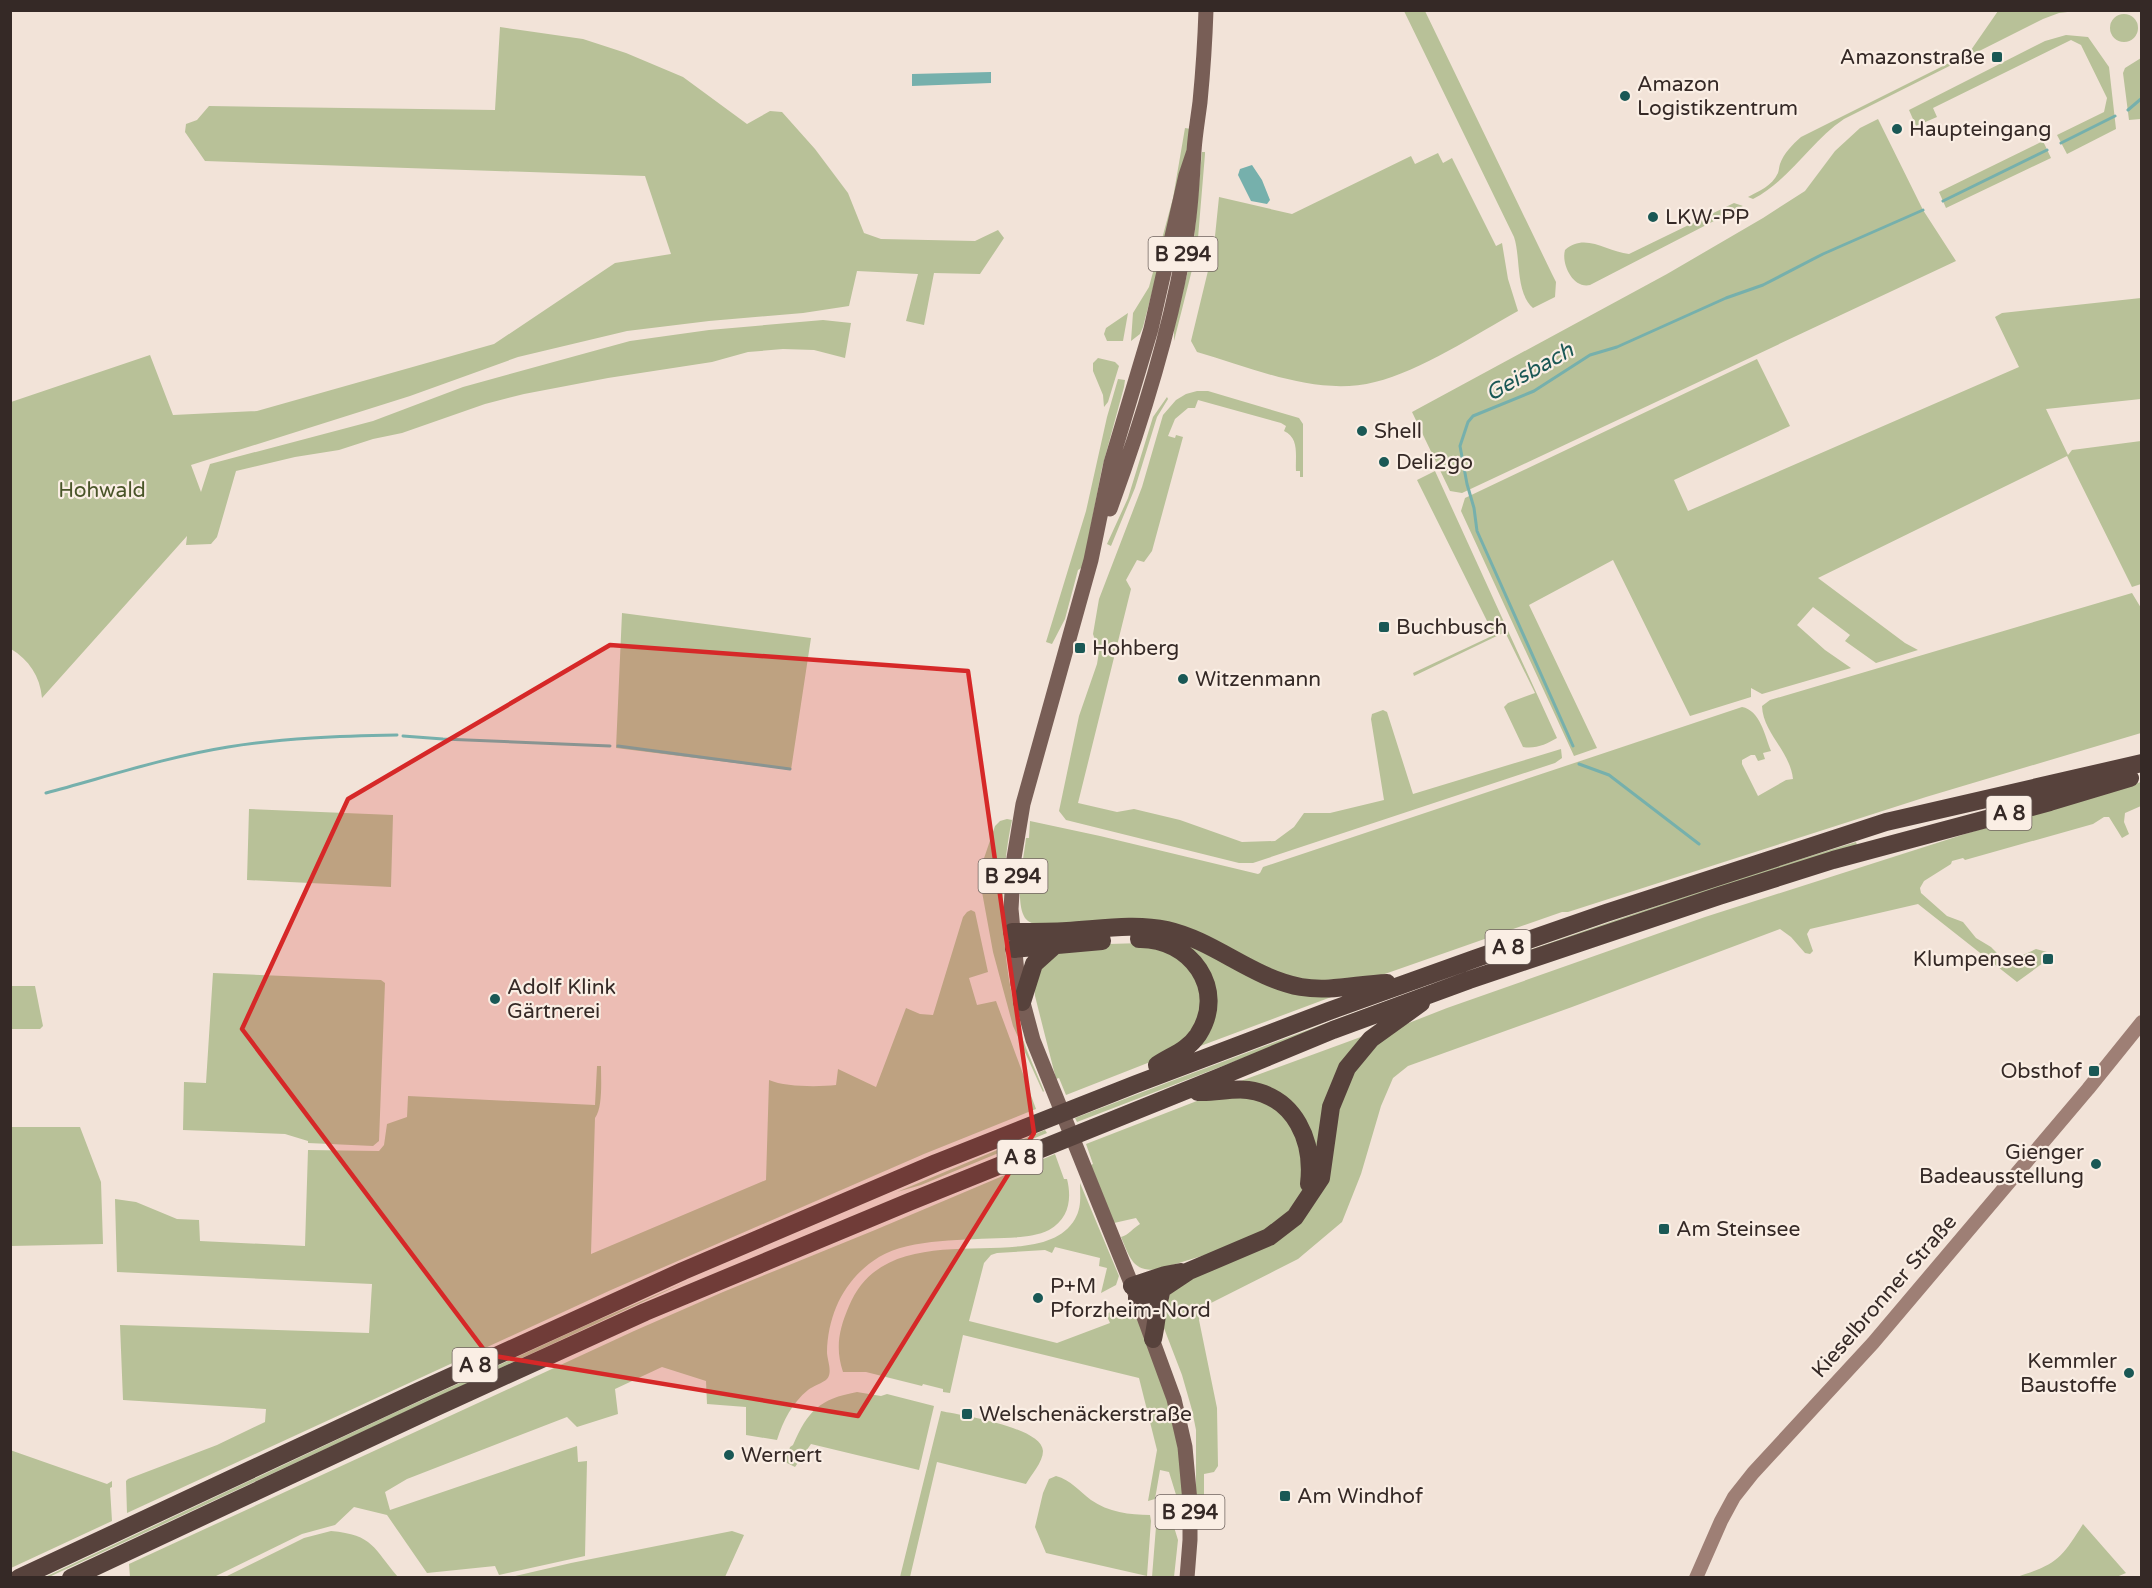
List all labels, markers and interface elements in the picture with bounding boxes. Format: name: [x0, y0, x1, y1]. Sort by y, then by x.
place label: Amazonstraße: [1840, 45, 1985, 70]
marker: Amazonstraße: [1990, 50, 2004, 64]
place label: Amazon Logistikzentrum: [1637, 72, 1798, 121]
marker: Amazon Logistikzentrum: [1618, 89, 1632, 103]
place label: Haupteingang: [1909, 117, 2051, 142]
marker: Haupteingang: [1890, 122, 1904, 136]
place label: LKW-PP: [1665, 205, 1749, 230]
marker: LKW-PP: [1646, 210, 1660, 224]
road number: B 294: [1148, 237, 1218, 271]
water label: Geisbach: [1481, 337, 1579, 407]
place label: Shell: [1374, 419, 1422, 444]
marker: Shell: [1355, 424, 1369, 438]
place label: Deli2go: [1396, 450, 1473, 475]
marker: Deli2go: [1377, 455, 1391, 469]
park label: Hohwald: [58, 478, 146, 503]
place label: Buchbusch: [1396, 615, 1507, 640]
marker: Buchbusch: [1377, 620, 1391, 634]
place label: Hohberg: [1092, 636, 1179, 661]
marker: Hohberg: [1073, 641, 1087, 655]
place label: Witzenmann: [1195, 667, 1321, 692]
marker: Witzenmann: [1176, 672, 1190, 686]
road number: A 8: [1986, 796, 2032, 830]
road number: B 294: [978, 859, 1048, 893]
road number: A 8: [1486, 930, 1530, 964]
place label: Klumpensee: [1913, 947, 2036, 972]
marker: Klumpensee: [2041, 952, 2055, 966]
place label: Adolf Klink Gärtnerei: [507, 975, 616, 1024]
marker: Adolf Klink Gärtnerei: [488, 992, 502, 1006]
place label: Obsthof: [2000, 1059, 2082, 1084]
marker: Obsthof: [2087, 1064, 2101, 1078]
road number: A 8: [998, 1140, 1042, 1174]
place label: Gienger Badeausstellung: [1919, 1140, 2084, 1189]
marker: Gienger Badeausstellung: [2089, 1157, 2103, 1171]
street label: Kieselbronner Straße: [1807, 1210, 1962, 1383]
place label: Am Steinsee: [1676, 1217, 1800, 1242]
marker: Am Steinsee: [1657, 1222, 1671, 1236]
place label: P+M Pforzheim-Nord: [1050, 1274, 1211, 1323]
marker: P+M Pforzheim-Nord: [1031, 1291, 1045, 1305]
road number: A 8: [452, 1348, 498, 1382]
place label: Kemmler Baustoffe: [2020, 1349, 2117, 1398]
marker: Kemmler Baustoffe: [2122, 1366, 2136, 1380]
place label: Welschenäckerstraße: [979, 1402, 1192, 1427]
marker: Welschenäckerstraße: [960, 1407, 974, 1421]
place label: Wernert: [741, 1443, 822, 1468]
marker: Wernert: [722, 1448, 736, 1462]
place label: Am Windhof: [1297, 1484, 1423, 1509]
marker: Am Windhof: [1278, 1489, 1292, 1503]
road number: B 294: [1156, 1495, 1224, 1529]

